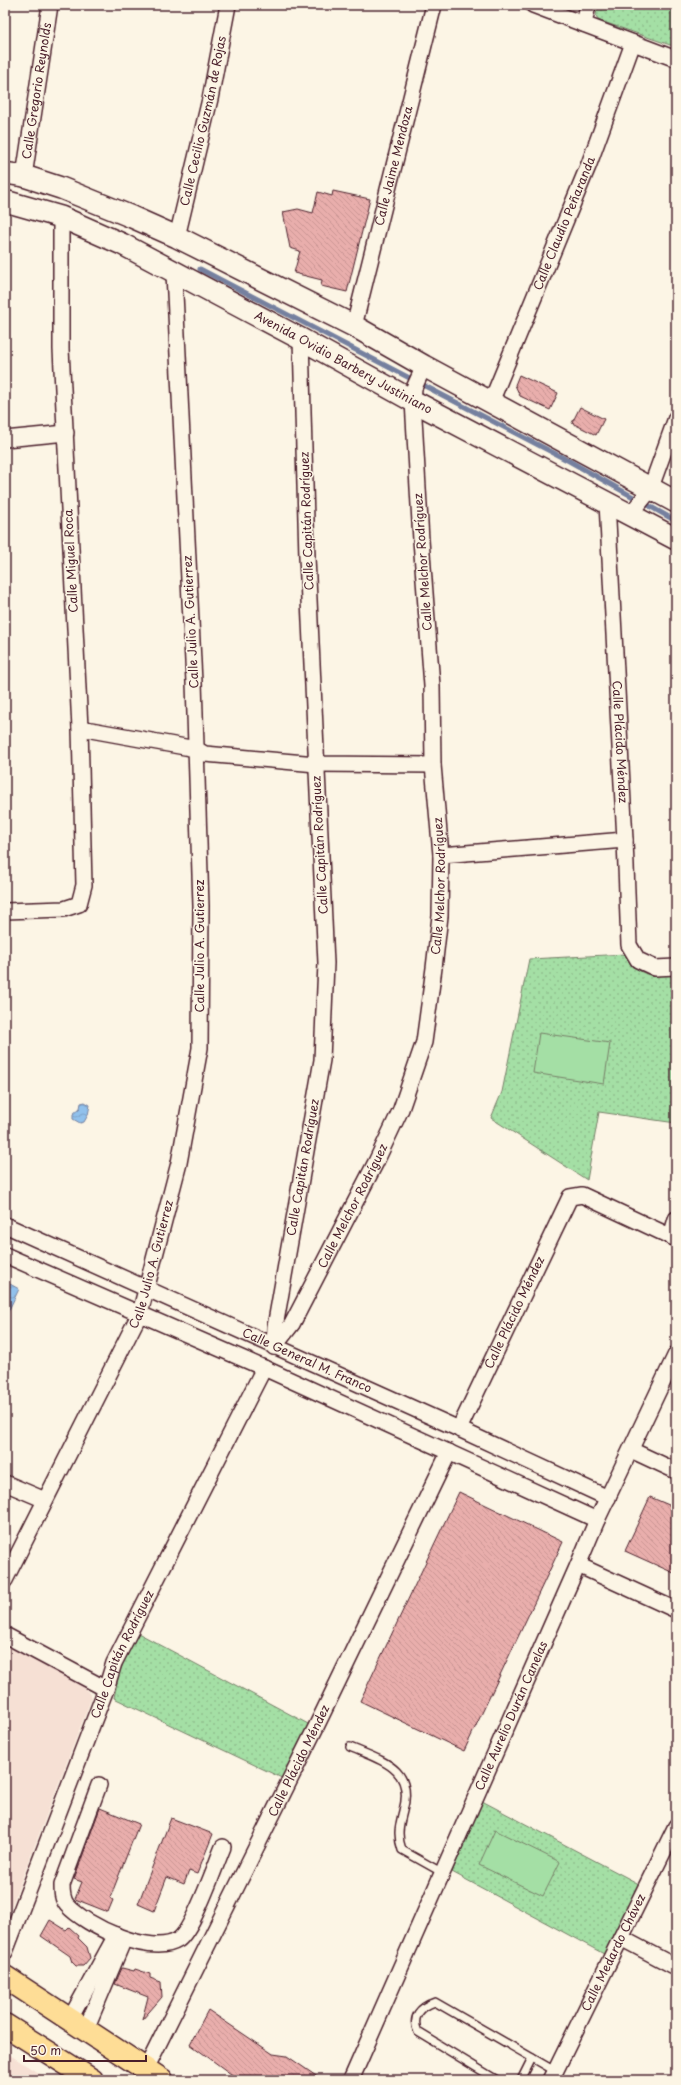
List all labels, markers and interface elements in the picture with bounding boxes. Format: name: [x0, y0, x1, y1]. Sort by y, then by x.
street label: Calle Gregorio Reynolds: [17, 21, 55, 160]
street label: Calle Cecilio Guzmán de Rojas: [175, 34, 230, 208]
street label: Calle Jaime Mendoza: [369, 104, 417, 227]
street label: Calle Claudio Peñaranda: [528, 153, 599, 293]
street label: Avenida Ovidio Barbery Justiniano: [252, 306, 436, 418]
street label: Calle Capitán Rodríguez: [295, 451, 317, 591]
street label: Calle Melchor Rodríguez: [408, 492, 436, 631]
street label: Calle Miguel Roca: [58, 508, 82, 613]
street label: Calle Julio A. Gutierrez: [178, 555, 202, 689]
street label: Calle Plácido Méndez: [608, 680, 633, 804]
street label: Calle Capitán Rodríguez: [306, 775, 332, 915]
street label: Calle Melchor Rodríguez: [426, 816, 449, 956]
street label: Calle Julio A. Gutierrez: [190, 879, 208, 1012]
street label: Calle Capitán Rodríguez: [281, 1097, 323, 1237]
street label: Calle Melchor Rodríguez: [313, 1140, 392, 1271]
street label: Calle Julio A. Gutierrez: [124, 1198, 177, 1332]
street label: Calle Plácido Méndez: [479, 1253, 548, 1371]
street label: Calle General M. Franco: [240, 1323, 375, 1397]
street label: Calle Capitán Rodríguez: [85, 1586, 158, 1721]
street label: Calle Aurelio Durán Canelas: [470, 1637, 552, 1793]
street label: Calle Plácido Méndez: [263, 1701, 334, 1819]
street label: Calle Medardo Chávez: [576, 1890, 649, 2014]
scale bar: [24, 2037, 146, 2063]
text: 50 m: [30, 2041, 61, 2059]

